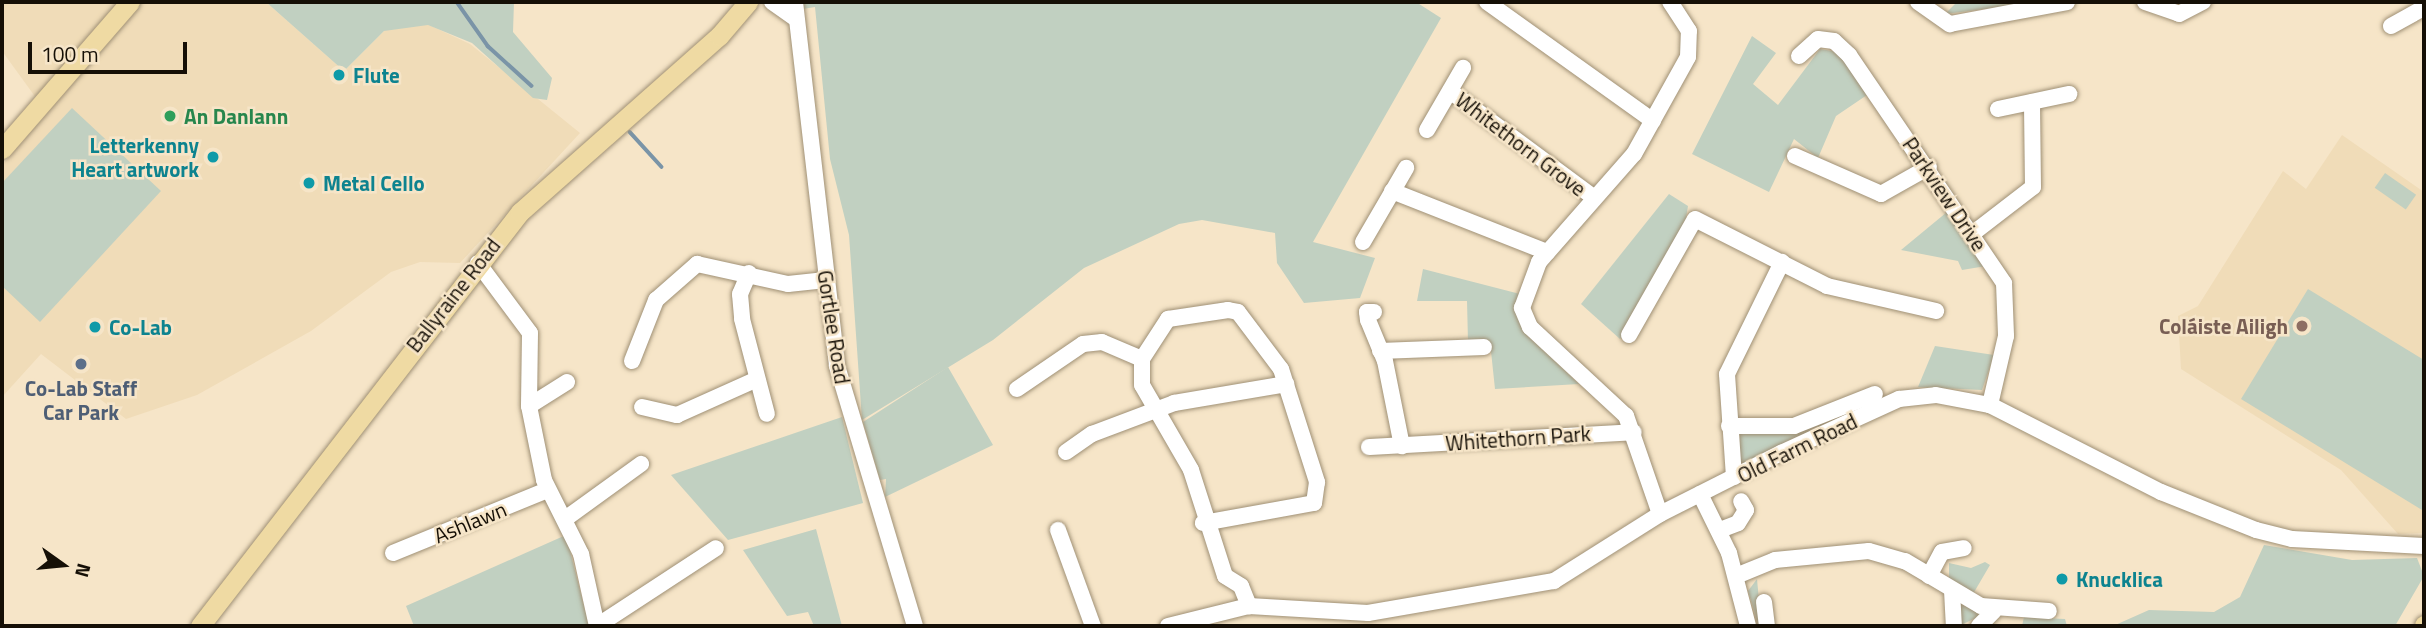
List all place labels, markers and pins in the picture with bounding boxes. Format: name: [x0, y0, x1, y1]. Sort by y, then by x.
place label: Flute: [353, 62, 400, 88]
marker: Flute: [331, 67, 347, 83]
place label: An Danlann: [184, 103, 288, 129]
marker: An Danlann: [162, 108, 178, 124]
place label: Letterkenny Heart artwork: [71, 132, 199, 182]
marker: Letterkenny Heart artwork: [205, 149, 221, 165]
place label: Metal Cello: [323, 170, 425, 196]
marker: Metal Cello: [301, 175, 317, 191]
place label: Coláiste Ailigh: [2159, 313, 2288, 339]
place label: Co-Lab: [109, 314, 172, 340]
marker: Coláiste Ailigh: [2294, 318, 2310, 334]
marker: Co-Lab: [87, 319, 103, 335]
marker: Co-Lab Staff Car Park: [73, 356, 89, 372]
place label: Co-Lab Staff Car Park: [25, 375, 137, 425]
place label: Knucklica: [2076, 566, 2163, 592]
marker: Knucklica: [2054, 571, 2070, 587]

